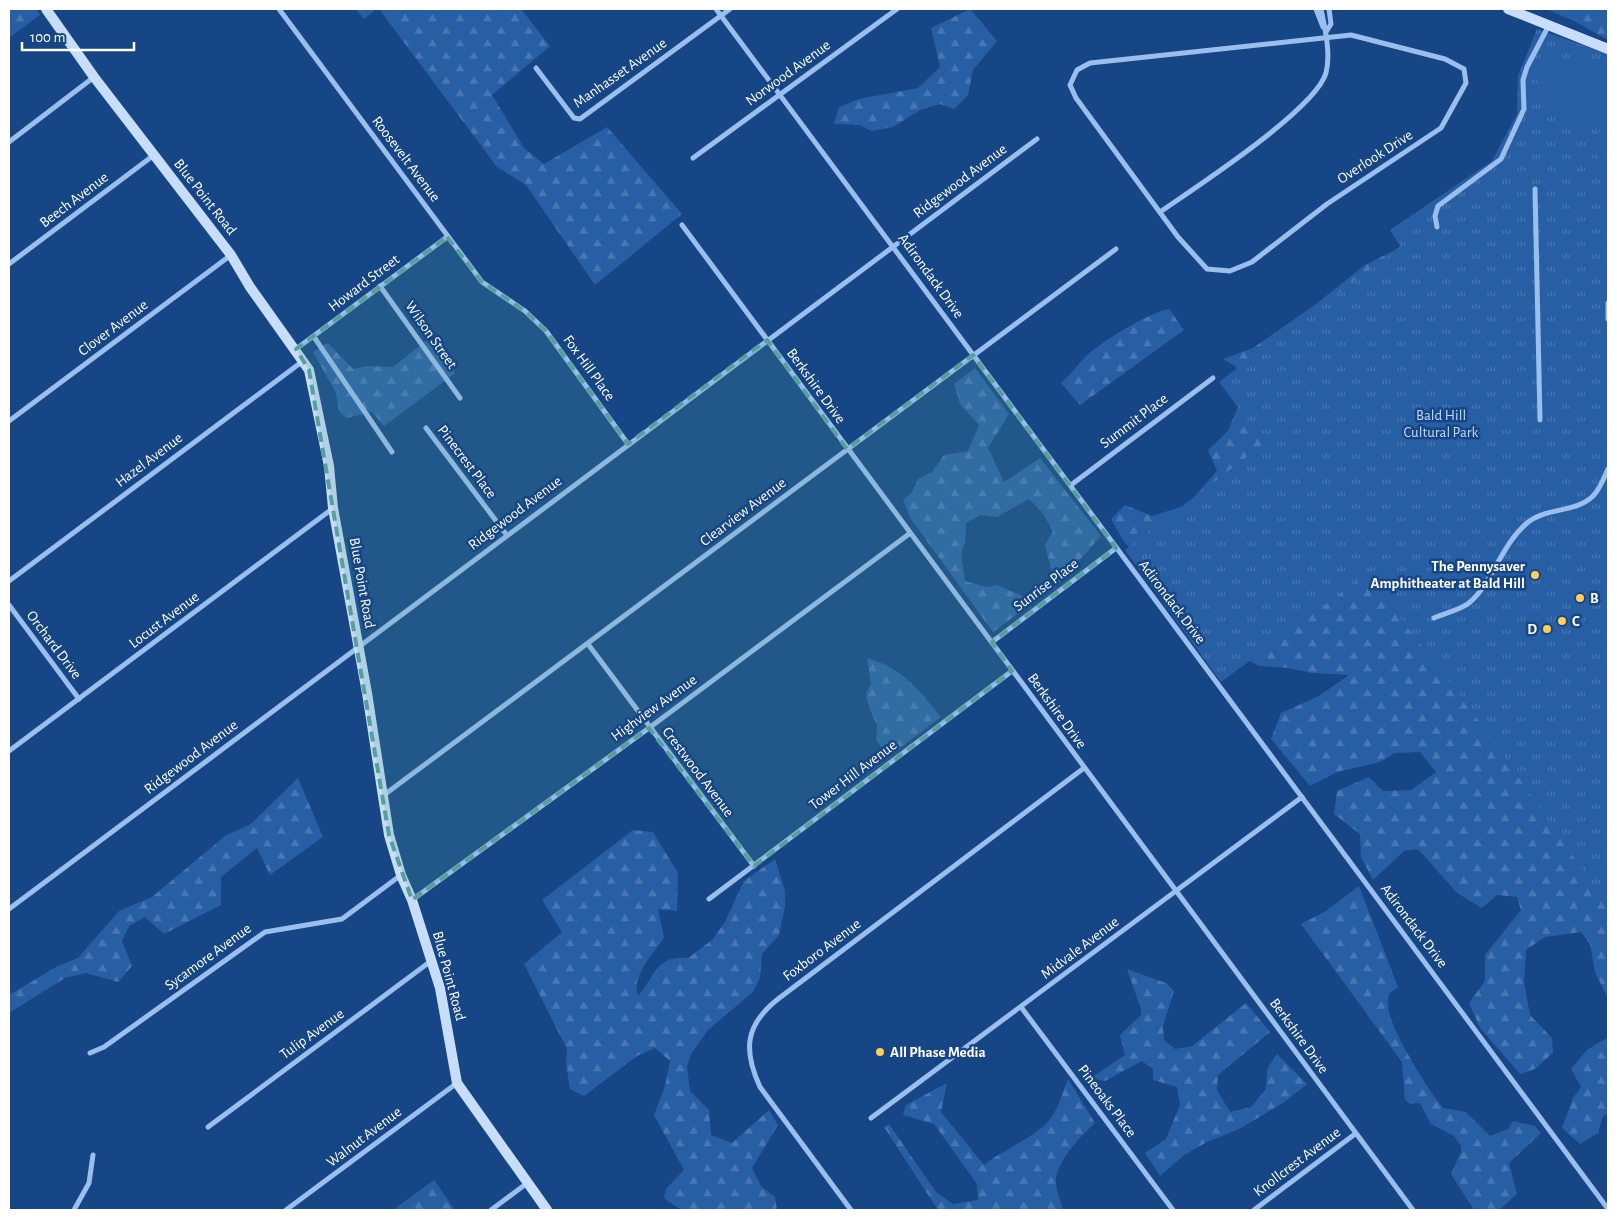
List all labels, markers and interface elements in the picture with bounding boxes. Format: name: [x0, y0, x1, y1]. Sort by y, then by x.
scale bar: [22, 20, 135, 52]
text: 100 m: [30, 30, 65, 45]
street label: Manhasset Avenue: [571, 35, 669, 111]
street label: Norwood Avenue: [743, 37, 833, 109]
street label: Roosevelt Avenue: [369, 113, 443, 205]
street label: Overlook Drive: [1335, 127, 1415, 187]
street label: Ridgewood Avenue: [911, 141, 1010, 221]
street label: Blue Point Road: [171, 156, 239, 238]
street label: Beech Avenue: [37, 169, 111, 231]
street label: Adirondack Drive: [895, 231, 967, 321]
street label: Howard Street: [326, 252, 402, 314]
street label: Clover Avenue: [75, 297, 151, 359]
street label: Wilson Street: [402, 298, 460, 372]
street label: Fox Hill Place: [560, 332, 618, 404]
street label: Berkshire Drive: [784, 346, 848, 426]
street label: Summit Place: [1097, 391, 1171, 451]
park label: Bald Hill Cultural Park: [1404, 408, 1479, 440]
street label: Pinecrest Place: [435, 423, 499, 501]
street label: Hazel Avenue: [113, 430, 185, 490]
street label: Ridgewood Avenue: [466, 473, 565, 553]
street label: Clearview Avenue: [697, 475, 789, 549]
street label: Blue Point Road: [347, 536, 377, 630]
street label: Sunrise Place: [1011, 556, 1081, 614]
street label: Adirondack Drive: [1136, 557, 1208, 647]
place label: The Pennysaver Amphitheater at Bald Hill: [1371, 559, 1526, 591]
marker: The Pennysaver Amphitheater at Bald Hill: [1529, 569, 1541, 581]
street label: Locust Avenue: [126, 589, 202, 651]
place label: B: [1590, 591, 1599, 606]
marker: B: [1574, 592, 1586, 604]
street label: Orchard Drive: [24, 608, 84, 682]
place label: C: [1572, 614, 1580, 629]
marker: C: [1556, 615, 1568, 627]
place label: D: [1527, 622, 1537, 637]
marker: D: [1541, 623, 1553, 635]
street label: Berkshire Drive: [1025, 671, 1089, 751]
street label: Highview Avenue: [608, 672, 700, 744]
street label: Ridgewood Avenue: [142, 717, 241, 797]
street label: Crestwood Avenue: [659, 724, 737, 820]
street label: Tower Hill Avenue: [806, 737, 900, 813]
street label: Adirondack Drive: [1378, 881, 1450, 971]
street label: Midvale Avenue: [1038, 914, 1122, 982]
street label: Foxboro Avenue: [780, 916, 864, 984]
street label: Sycamore Avenue: [162, 921, 254, 993]
street label: Blue Point Road: [430, 930, 468, 1022]
street label: Berkshire Drive: [1267, 996, 1331, 1076]
street label: Tulip Avenue: [277, 1006, 347, 1062]
place label: All Phase Media: [890, 1045, 986, 1060]
marker: All Phase Media: [874, 1046, 886, 1058]
street label: Pineoaks Place: [1075, 1062, 1139, 1140]
street label: Walnut Avenue: [324, 1104, 404, 1170]
street label: Knollcrest Avenue: [1251, 1125, 1343, 1199]

